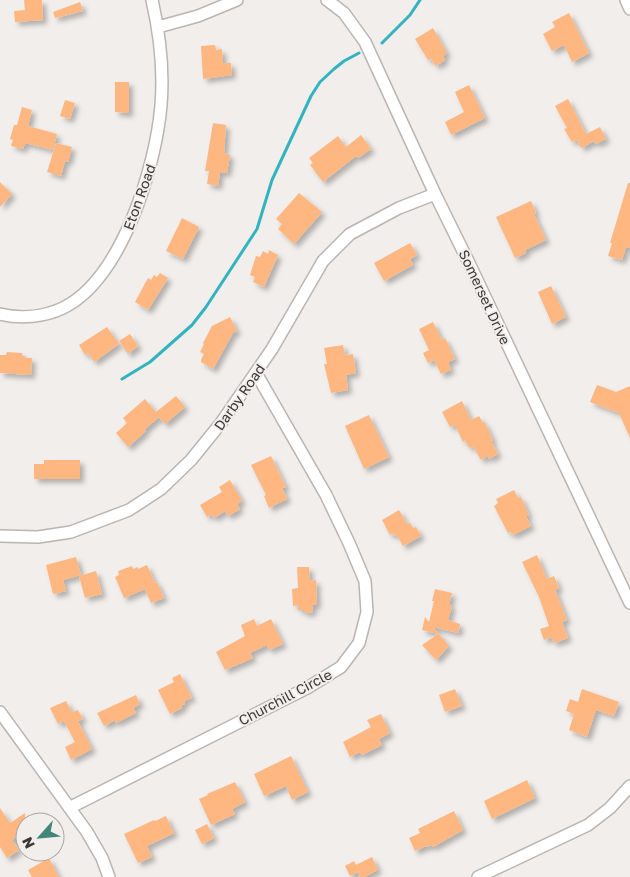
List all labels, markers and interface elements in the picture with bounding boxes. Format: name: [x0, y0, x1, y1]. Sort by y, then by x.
street label: Eton Road: [119, 162, 159, 232]
street label: Somerset Drive: [456, 247, 514, 347]
street label: Darby Road: [210, 361, 268, 433]
street label: Churchill Circle: [236, 665, 334, 729]
north arrow: [15, 812, 65, 862]
text: N: [18, 835, 38, 852]

